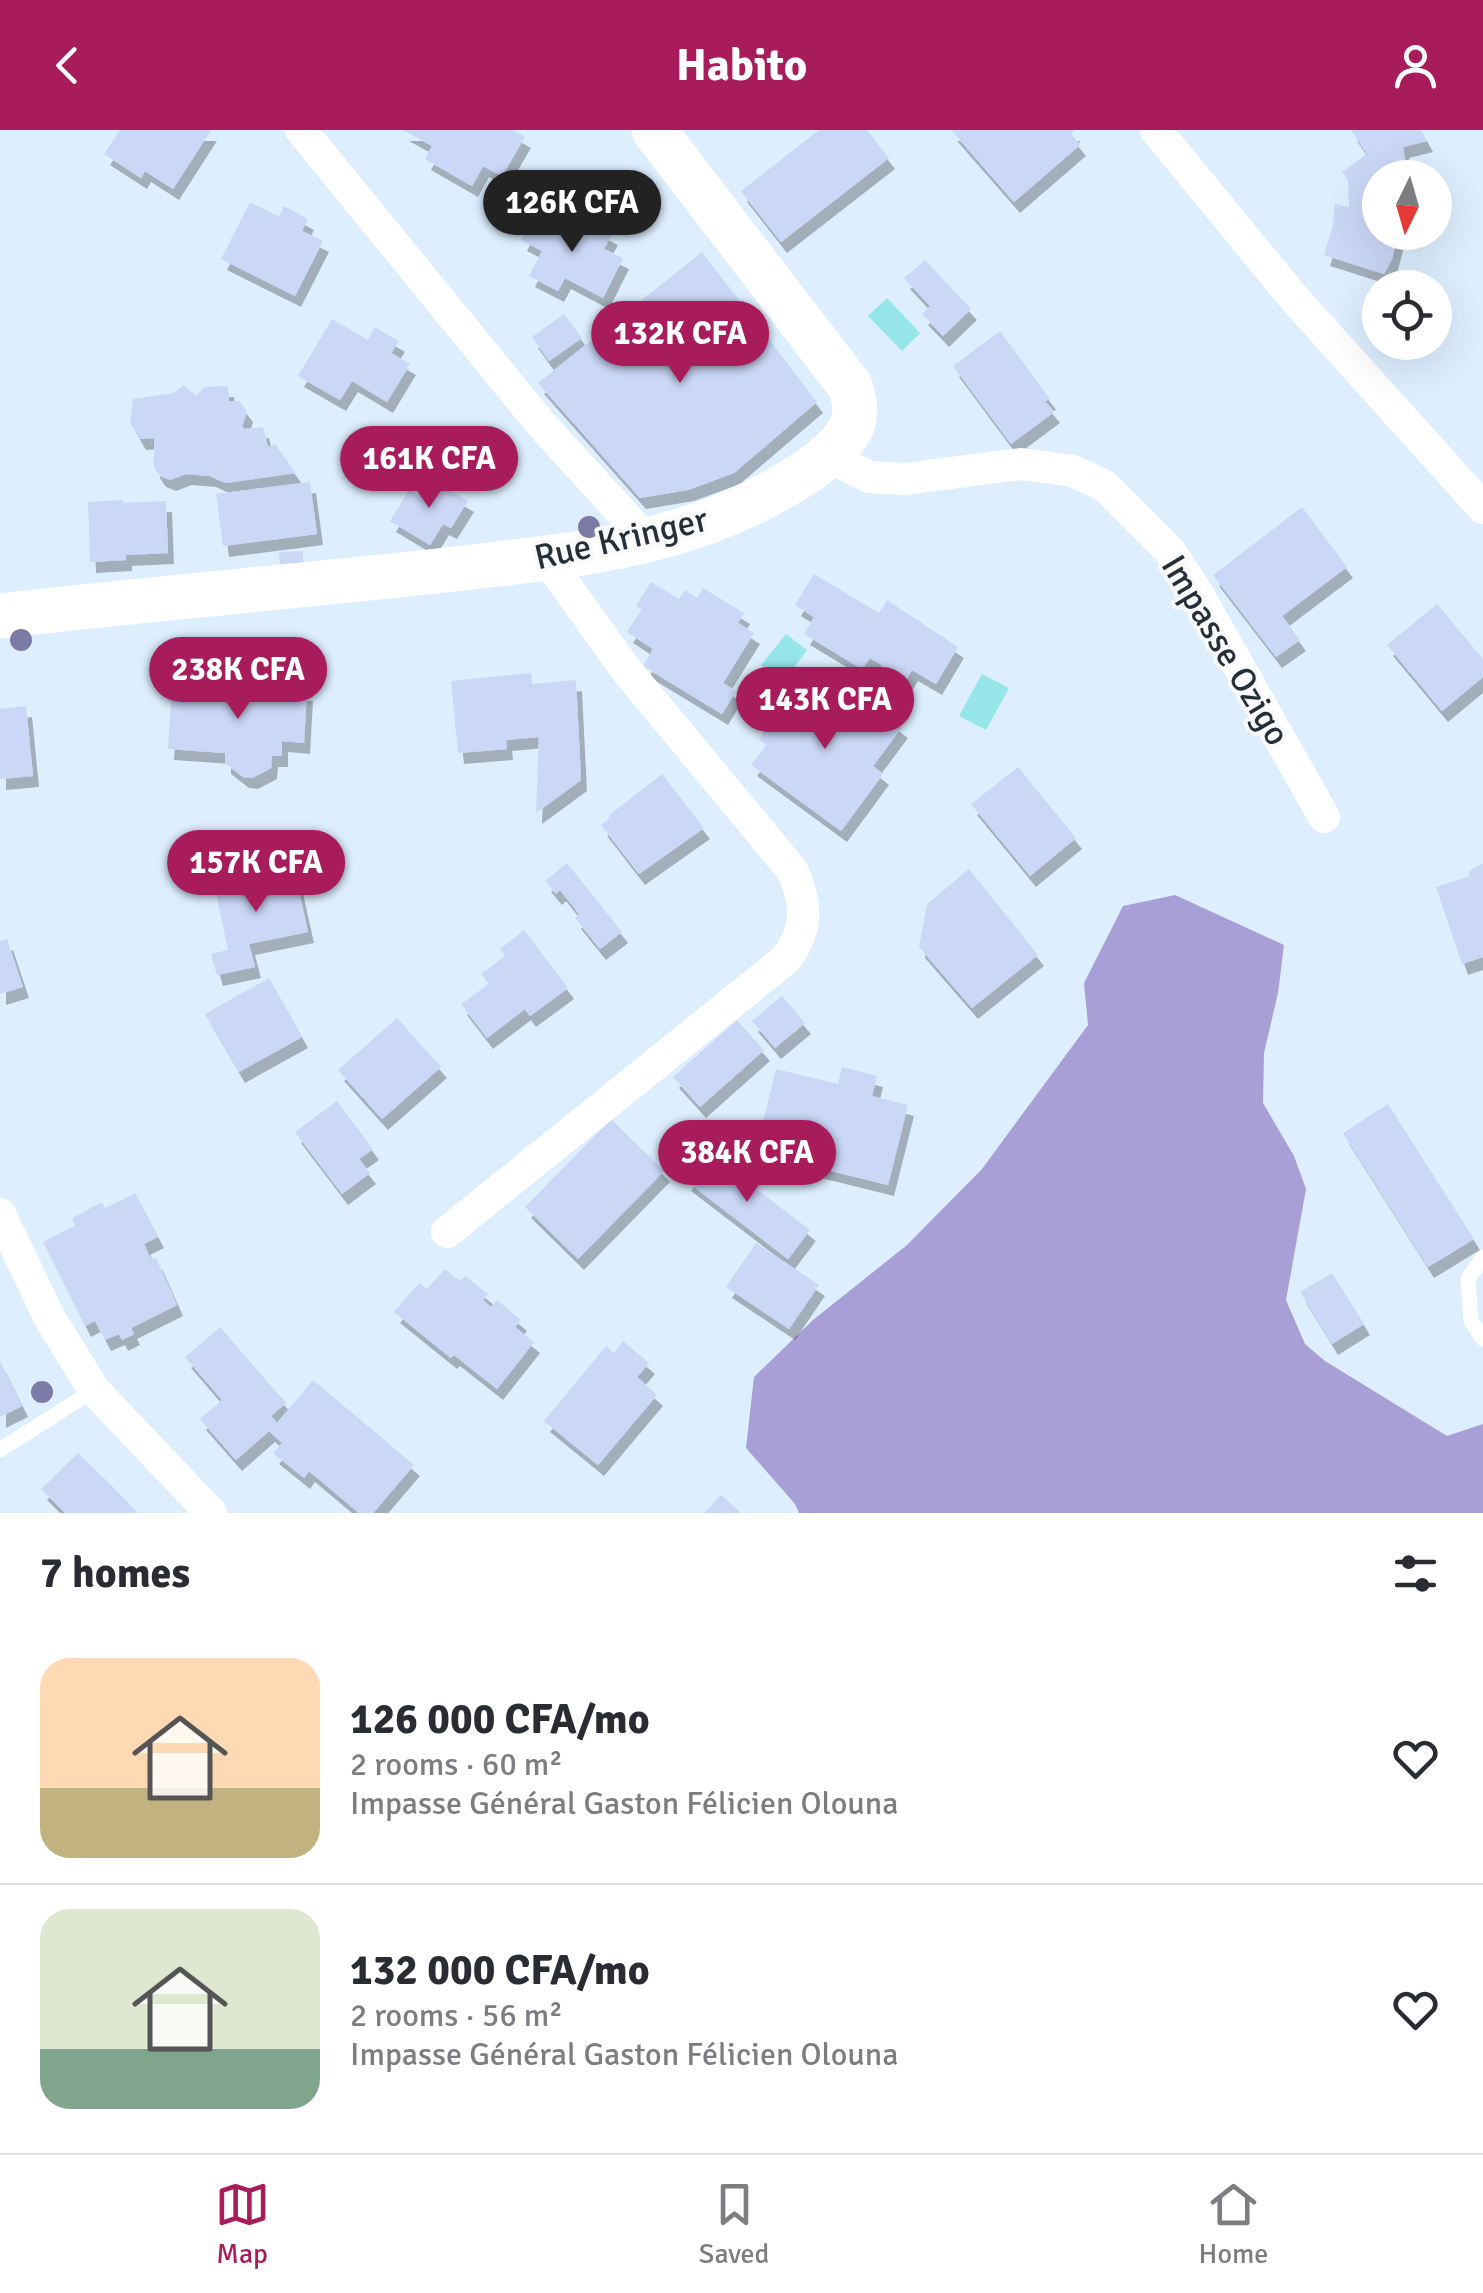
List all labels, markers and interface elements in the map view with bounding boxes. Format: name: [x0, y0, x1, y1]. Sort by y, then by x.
icon: back: [40, 38, 95, 93]
text: Habito: [676, 38, 807, 93]
icon: person: [1388, 38, 1443, 93]
north arrow: [1362, 160, 1452, 250]
map controls: [1362, 160, 1452, 360]
pin: 126K CFA: [469, 170, 675, 255]
text: 126K CFA: [505, 183, 639, 222]
button: locate: [1362, 270, 1452, 360]
pin: 132K CFA: [577, 301, 783, 386]
text: 132K CFA: [613, 314, 747, 353]
pin: 161K CFA: [326, 426, 532, 511]
text: 161K CFA: [362, 439, 496, 478]
street label: Rue Kringer: [530, 498, 712, 579]
street label: Impasse Ozigo: [1152, 547, 1299, 753]
pin: 238K CFA: [135, 637, 341, 722]
text: 238K CFA: [171, 650, 305, 689]
pin: 143K CFA: [722, 667, 928, 752]
text: 143K CFA: [758, 680, 892, 719]
pin: 157K CFA: [153, 830, 359, 915]
text: 157K CFA: [189, 843, 323, 882]
pin: 384K CFA: [644, 1120, 850, 1205]
text: 384K CFA: [680, 1133, 814, 1172]
icon: filters: [1388, 1546, 1443, 1601]
text: 7 homes: [40, 1548, 190, 1599]
text: 126 000 CFA/mo: [350, 1694, 650, 1745]
icon: home: [120, 1698, 240, 1818]
icon: heart: [1388, 1731, 1443, 1786]
text: 2 rooms · 60 m²: [350, 1745, 563, 1784]
text: Impasse Général Gaston Félicien Olouna: [350, 1784, 899, 1823]
text: 132 000 CFA/mo: [350, 1945, 650, 1996]
icon: home: [120, 1949, 240, 2069]
icon: heart: [1388, 1982, 1443, 2037]
text: 2 rooms · 56 m²: [350, 1996, 563, 2035]
text: Impasse Général Gaston Félicien Olouna: [350, 2035, 899, 2074]
tab: Map: [215, 2177, 270, 2271]
tab: Saved: [699, 2177, 769, 2271]
tab: Home: [1199, 2177, 1268, 2271]

